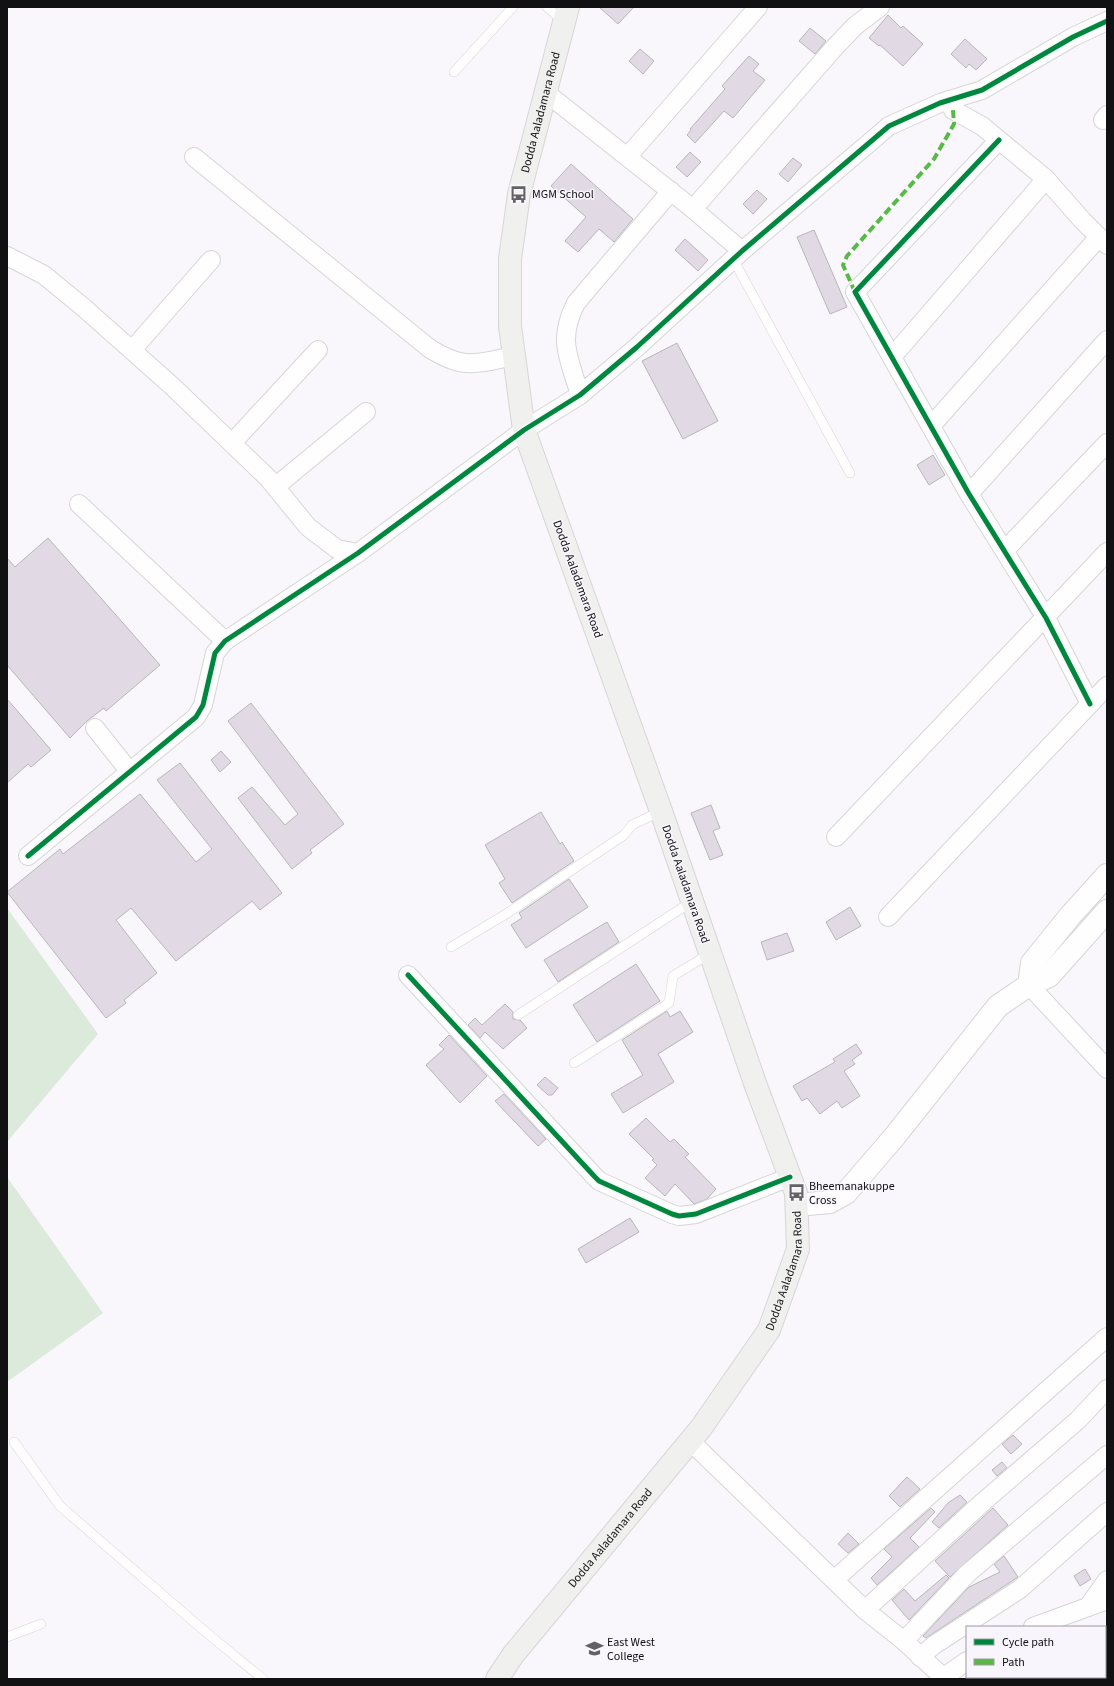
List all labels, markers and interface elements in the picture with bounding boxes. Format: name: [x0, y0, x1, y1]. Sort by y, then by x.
street label: Dodda Aaladamara Road: [517, 50, 565, 175]
bus stop icon: MGM School: [509, 184, 529, 204]
place label: MGM School: [532, 186, 594, 203]
street label: Dodda Aaladamara Road: [548, 518, 607, 641]
street label: Dodda Aaladamara Road: [657, 823, 714, 946]
place label: Bheemanakuppe Cross: [809, 1178, 895, 1209]
bus stop icon: Bheemanakuppe Cross: [786, 1183, 806, 1203]
street label: Dodda Aaladamara Road: [761, 1210, 807, 1333]
street label: Dodda Aaladamara Road: [564, 1485, 657, 1592]
legend: [966, 1626, 1106, 1678]
place label: East West College: [607, 1634, 655, 1665]
text: Cycle path: [1002, 1634, 1054, 1651]
school or university icon: East West College: [584, 1639, 604, 1659]
text: Path: [1002, 1654, 1025, 1671]

